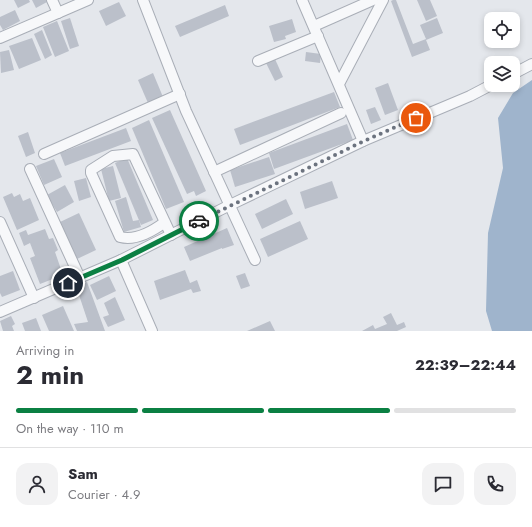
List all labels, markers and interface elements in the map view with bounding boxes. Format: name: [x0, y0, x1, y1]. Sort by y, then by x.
map controls: [484, 12, 520, 92]
button: locate: [484, 12, 520, 48]
button: layers: [484, 56, 520, 92]
pin: [399, 101, 433, 135]
icon: bag: [405, 107, 427, 129]
courier: [179, 201, 219, 241]
icon: car: [188, 210, 210, 232]
pin: [51, 266, 85, 300]
icon: home: [57, 272, 79, 294]
text: Arriving in: [16, 341, 74, 360]
text: 22:39–22:44: [415, 354, 516, 376]
text: 2 min: [16, 356, 84, 394]
text: On the way · 110 m: [16, 419, 124, 438]
button: person: [16, 463, 58, 505]
text: Sam: [68, 463, 98, 485]
button: chat: [422, 463, 464, 505]
button: phone: [474, 463, 516, 505]
text: Courier · 4.9: [68, 485, 141, 504]

